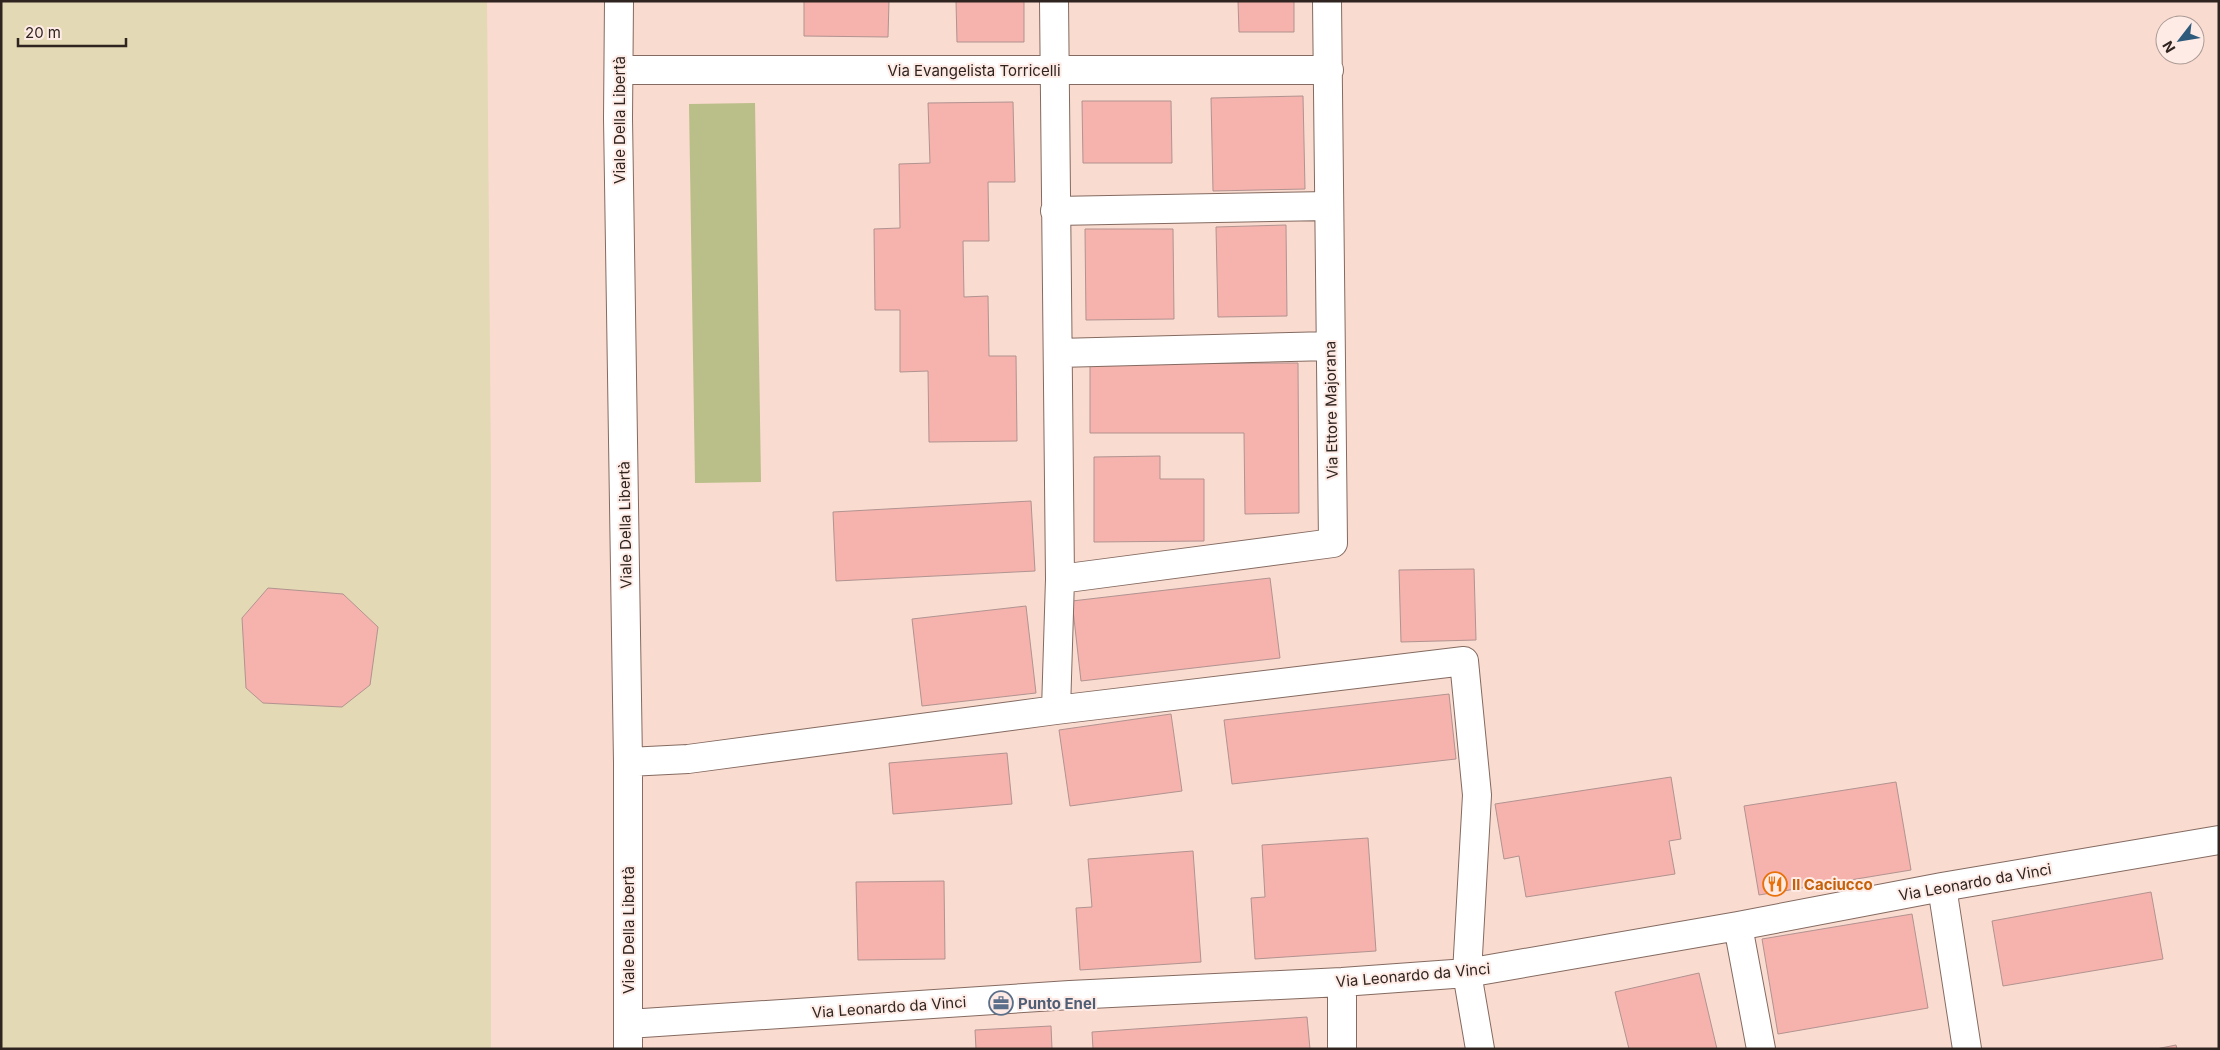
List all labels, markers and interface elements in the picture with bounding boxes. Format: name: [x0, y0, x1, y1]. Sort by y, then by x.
scale bar: [18, 15, 125, 47]
north arrow: [2155, 15, 2205, 65]
text: 20 m: [25, 23, 61, 42]
text: N: [2158, 38, 2178, 56]
street label: Viale Della Libertà: [610, 56, 629, 184]
street label: Via Evangelista Torricelli: [887, 61, 1061, 80]
street label: Via Ettore Majorana: [1320, 341, 1342, 479]
street label: Viale Della Libertà: [614, 461, 636, 589]
street label: Via Leonardo da Vinci: [1897, 859, 2053, 905]
street label: Viale Della Libertà: [619, 866, 638, 994]
restaurant icon: Il Caciucco: [1762, 871, 1788, 897]
place label: Il Caciucco: [1792, 875, 1873, 894]
street label: Via Leonardo da Vinci: [1335, 959, 1491, 991]
office icon: Punto Enel: [988, 990, 1014, 1016]
street label: Via Leonardo da Vinci: [811, 992, 967, 1022]
place label: Punto Enel: [1018, 994, 1096, 1013]

